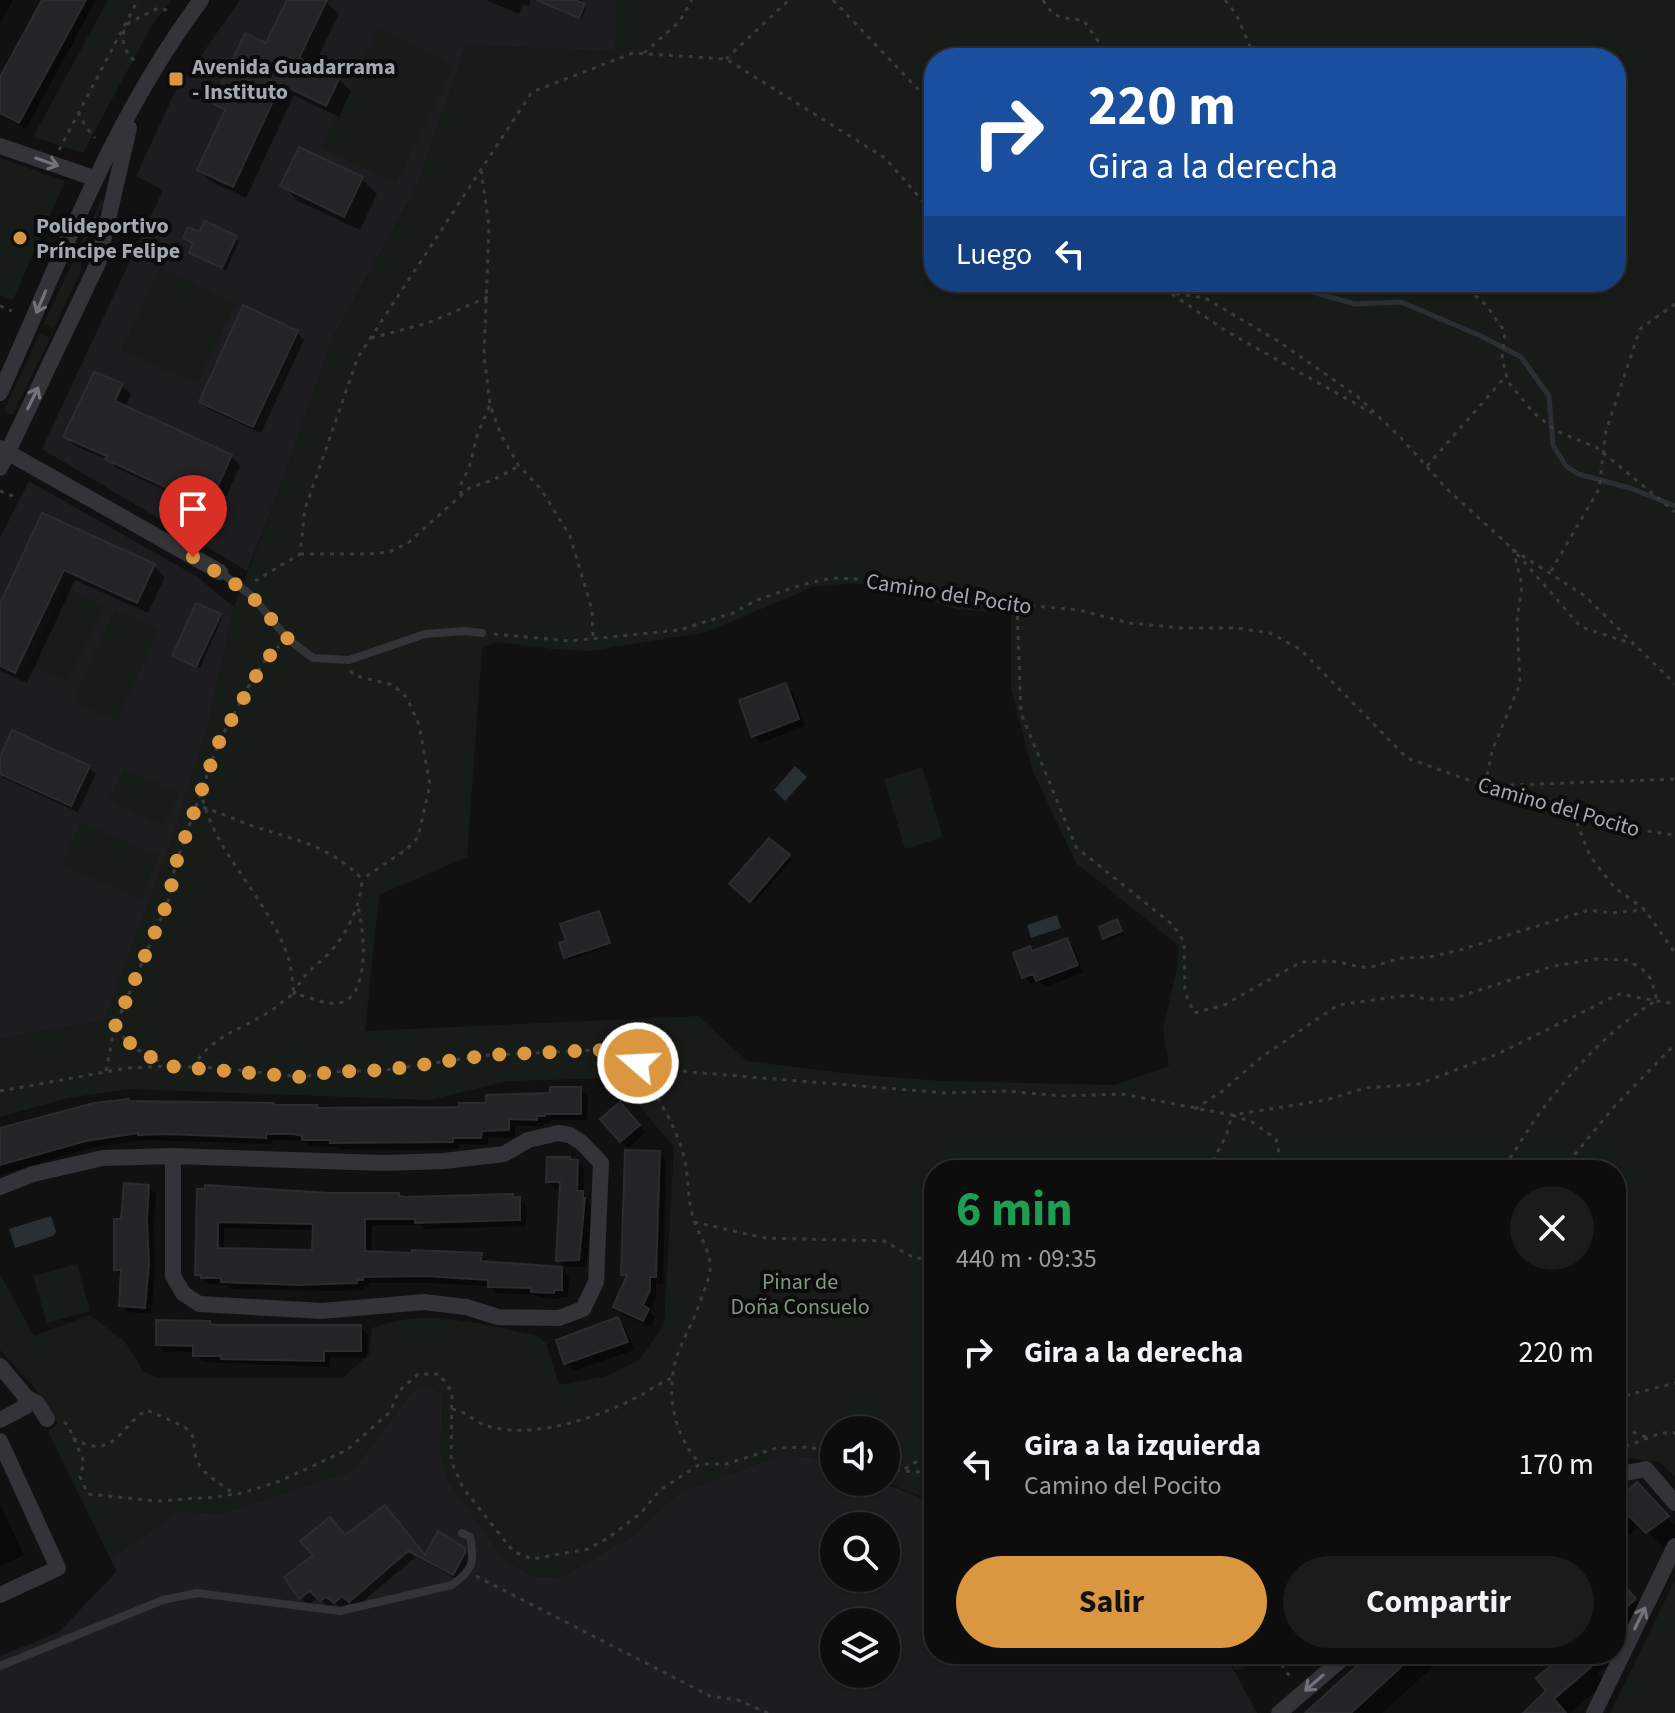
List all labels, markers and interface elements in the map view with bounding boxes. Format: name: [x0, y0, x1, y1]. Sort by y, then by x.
place label: Avenida Guadarrama - Instituto: [191, 51, 395, 108]
text: 220 m: [1088, 67, 1236, 146]
marker: Avenida Guadarrama - Instituto: [167, 70, 185, 88]
icon: right: [956, 80, 1060, 184]
text: Gira a la derecha: [1088, 141, 1338, 192]
one-way arrow: [35, 155, 60, 170]
place label: Polideportivo Príncipe Felipe: [36, 210, 180, 267]
marker: Polideportivo Príncipe Felipe: [11, 229, 29, 247]
icon: left: [1048, 232, 1092, 276]
text: Luego: [956, 233, 1032, 276]
one-way arrow: [33, 289, 48, 314]
one-way arrow: [26, 386, 41, 410]
pin: [159, 475, 227, 557]
icon: arrive: [171, 487, 215, 531]
street label: Camino del Pocito: [864, 565, 1034, 623]
street label: Camino del Pocito: [1474, 769, 1643, 845]
position arrow: [596, 1021, 680, 1105]
text: 6 min: [956, 1176, 1073, 1244]
button: close: [1510, 1186, 1594, 1270]
text: 440 m · 09:35: [956, 1240, 1097, 1277]
park label: Pinar de Doña Consuelo: [730, 1266, 870, 1323]
icon: right: [956, 1330, 1000, 1374]
text: Gira a la derecha: [1024, 1331, 1243, 1374]
text: 220 m: [1518, 1331, 1594, 1374]
map controls: [820, 1416, 900, 1688]
button: sound: [820, 1416, 900, 1496]
text: Gira a la izquierda: [1024, 1424, 1261, 1467]
icon: left: [956, 1442, 1000, 1486]
text: 170 m: [1518, 1443, 1594, 1486]
text: Camino del Pocito: [1024, 1467, 1222, 1504]
button: search: [820, 1512, 900, 1592]
button: Salir: [956, 1556, 1267, 1648]
button: Compartir: [1283, 1556, 1594, 1648]
one-way arrow: [1633, 1606, 1648, 1630]
button: layers: [820, 1608, 900, 1688]
one-way arrow: [1304, 1674, 1324, 1692]

